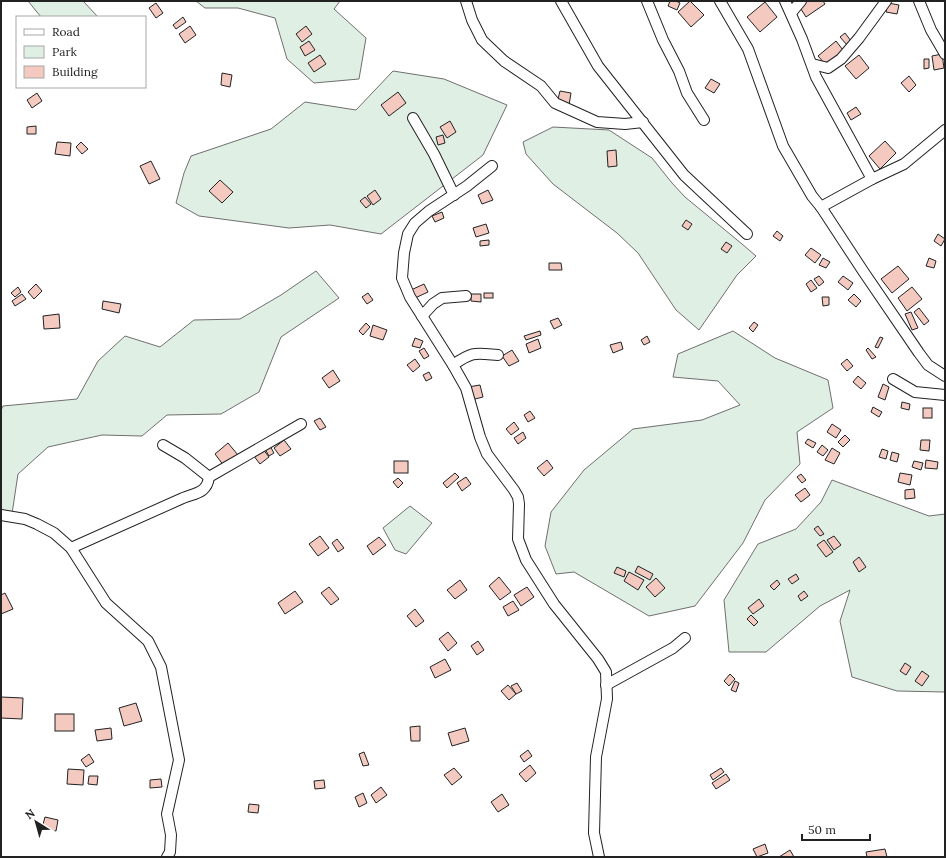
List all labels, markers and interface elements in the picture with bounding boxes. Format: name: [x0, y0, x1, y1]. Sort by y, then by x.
legend: [16, 16, 146, 88]
text: Road: [52, 24, 80, 39]
text: Park: [52, 44, 78, 59]
text: Building: [52, 64, 98, 79]
north arrow: [16, 802, 56, 842]
text: N: [22, 806, 38, 822]
scale bar: [802, 816, 870, 842]
text: 50 m: [808, 822, 836, 837]

